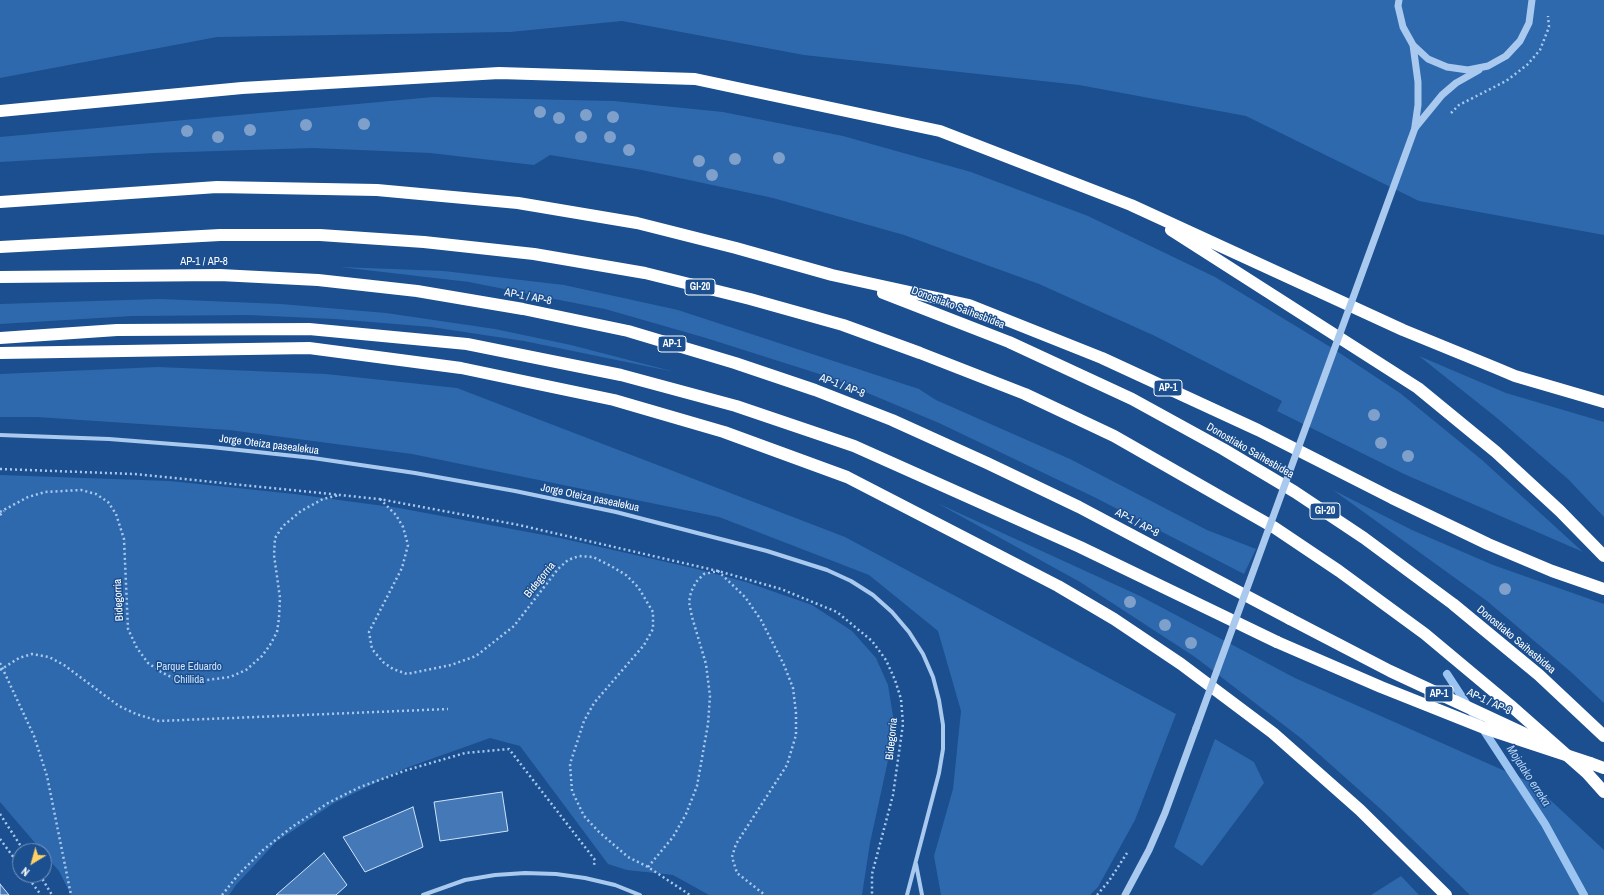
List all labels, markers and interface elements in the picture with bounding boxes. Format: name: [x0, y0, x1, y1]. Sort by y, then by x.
street label: AP-1 / AP-8: [180, 255, 228, 269]
road number: GI-20: [685, 279, 715, 295]
street label: Donostiako Saihesbidea: [910, 284, 1006, 332]
street label: AP-1 / AP-8: [503, 286, 553, 308]
road number: AP-1: [658, 336, 686, 352]
street label: AP-1 / AP-8: [817, 371, 867, 401]
road number: AP-1: [1154, 380, 1182, 396]
street label: Donostiako Saihesbidea: [1204, 421, 1296, 481]
street label: Jorge Oteiza pasealekua: [218, 432, 320, 458]
street label: Jorge Oteiza pasealekua: [540, 481, 640, 515]
road number: GI-20: [1310, 503, 1340, 519]
street label: AP-1 / AP-8: [1113, 506, 1161, 540]
street label: Bidegorria: [522, 559, 558, 601]
street label: Bidegorria: [111, 579, 127, 621]
street label: Donostiako Saihesbidea: [1474, 603, 1558, 677]
park label: Parque Eduardo Chillida: [156, 660, 222, 686]
road number: AP-1: [1425, 686, 1453, 702]
street label: AP-1 / AP-8: [1465, 686, 1513, 718]
street label: Bidegorria: [883, 717, 901, 761]
water label: Mojalako erreka: [1503, 743, 1553, 809]
north arrow: [12, 843, 52, 883]
text: N: [19, 864, 32, 879]

